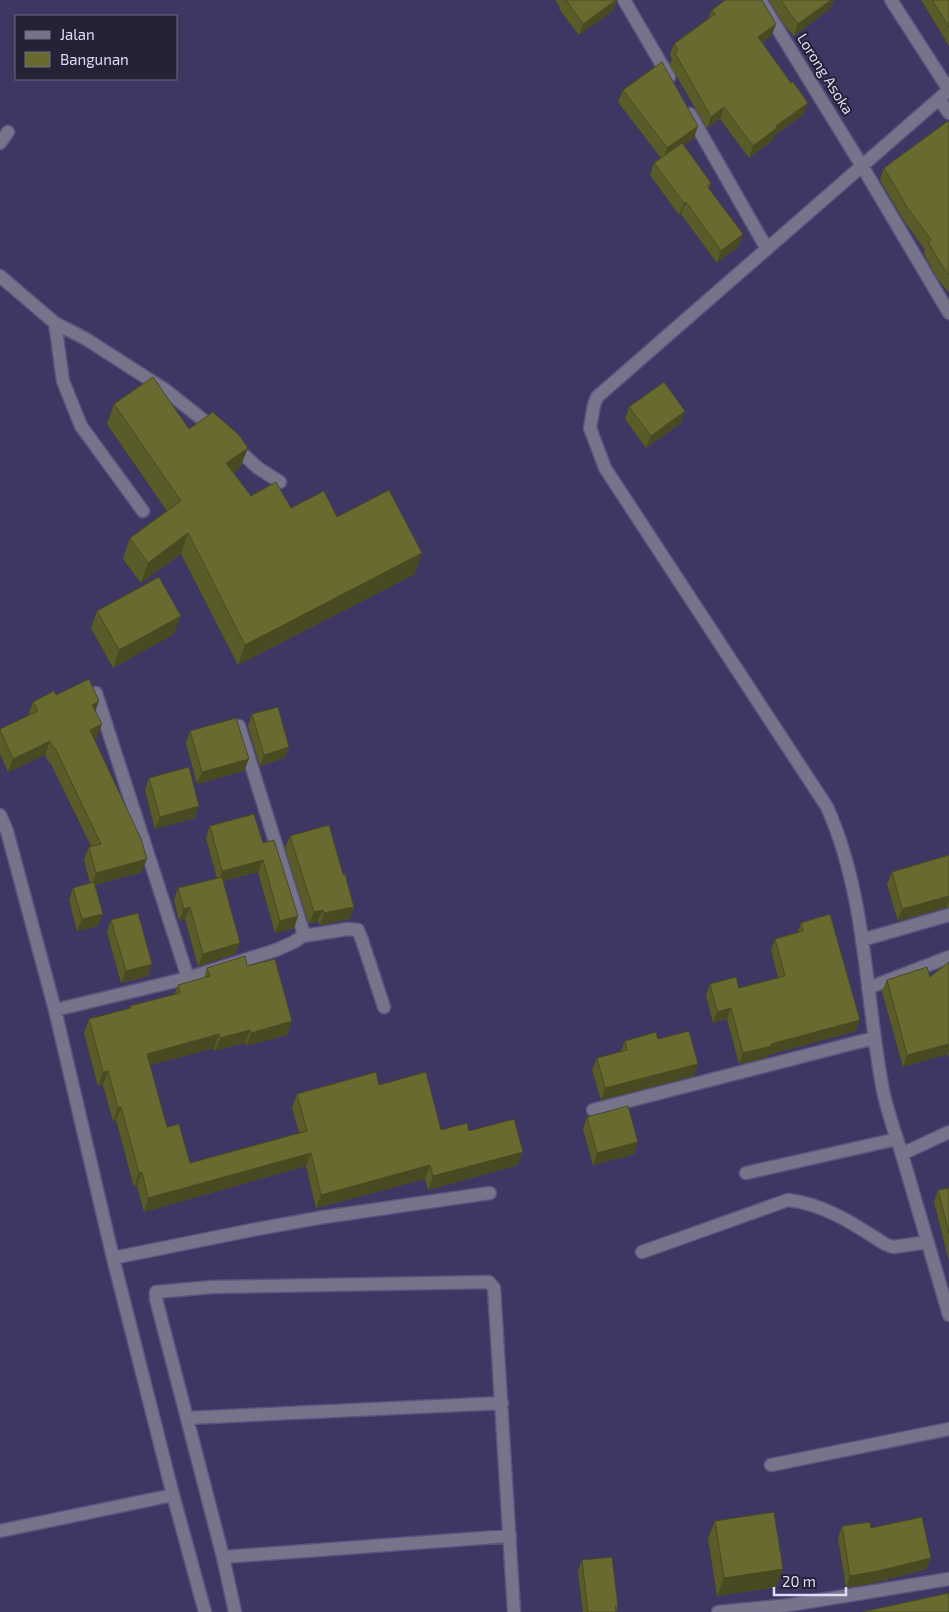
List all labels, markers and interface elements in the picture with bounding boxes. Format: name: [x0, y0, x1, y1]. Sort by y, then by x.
legend: [15, 15, 178, 80]
text: Jalan: [60, 25, 95, 43]
street label: Lorong Asoka: [794, 30, 858, 117]
text: Bangunan: [60, 50, 129, 68]
scale bar: [774, 1564, 846, 1596]
text: 20 m: [782, 1572, 816, 1590]

